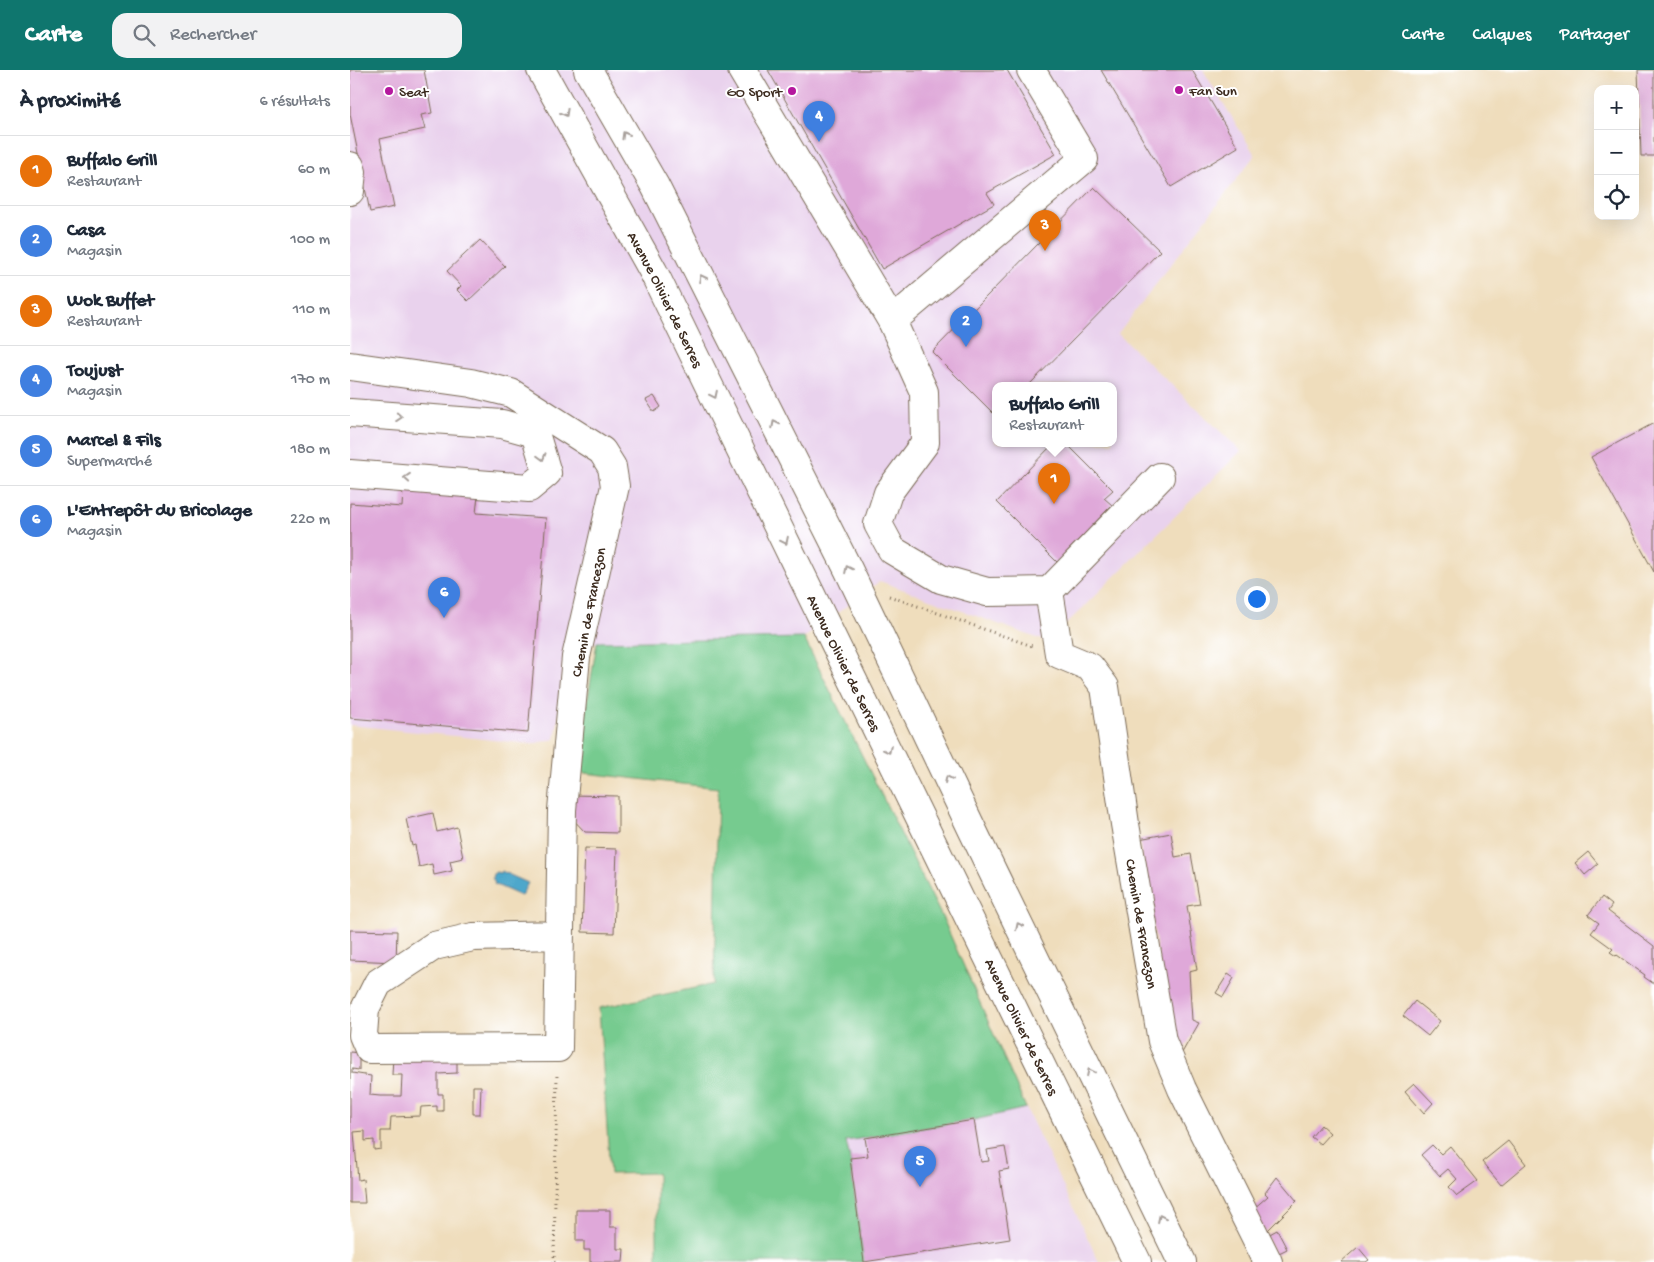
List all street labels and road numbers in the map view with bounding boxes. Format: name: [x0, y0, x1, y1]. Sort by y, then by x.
street label: Avenue Olivier de Serres: [622, 229, 706, 371]
street label: Chemin de Francezon: [569, 546, 611, 679]
street label: Avenue Olivier de Serres: [802, 592, 884, 735]
street label: Chemin de Francezon: [1120, 858, 1160, 990]
street label: Avenue Olivier de Serres: [979, 956, 1061, 1099]

